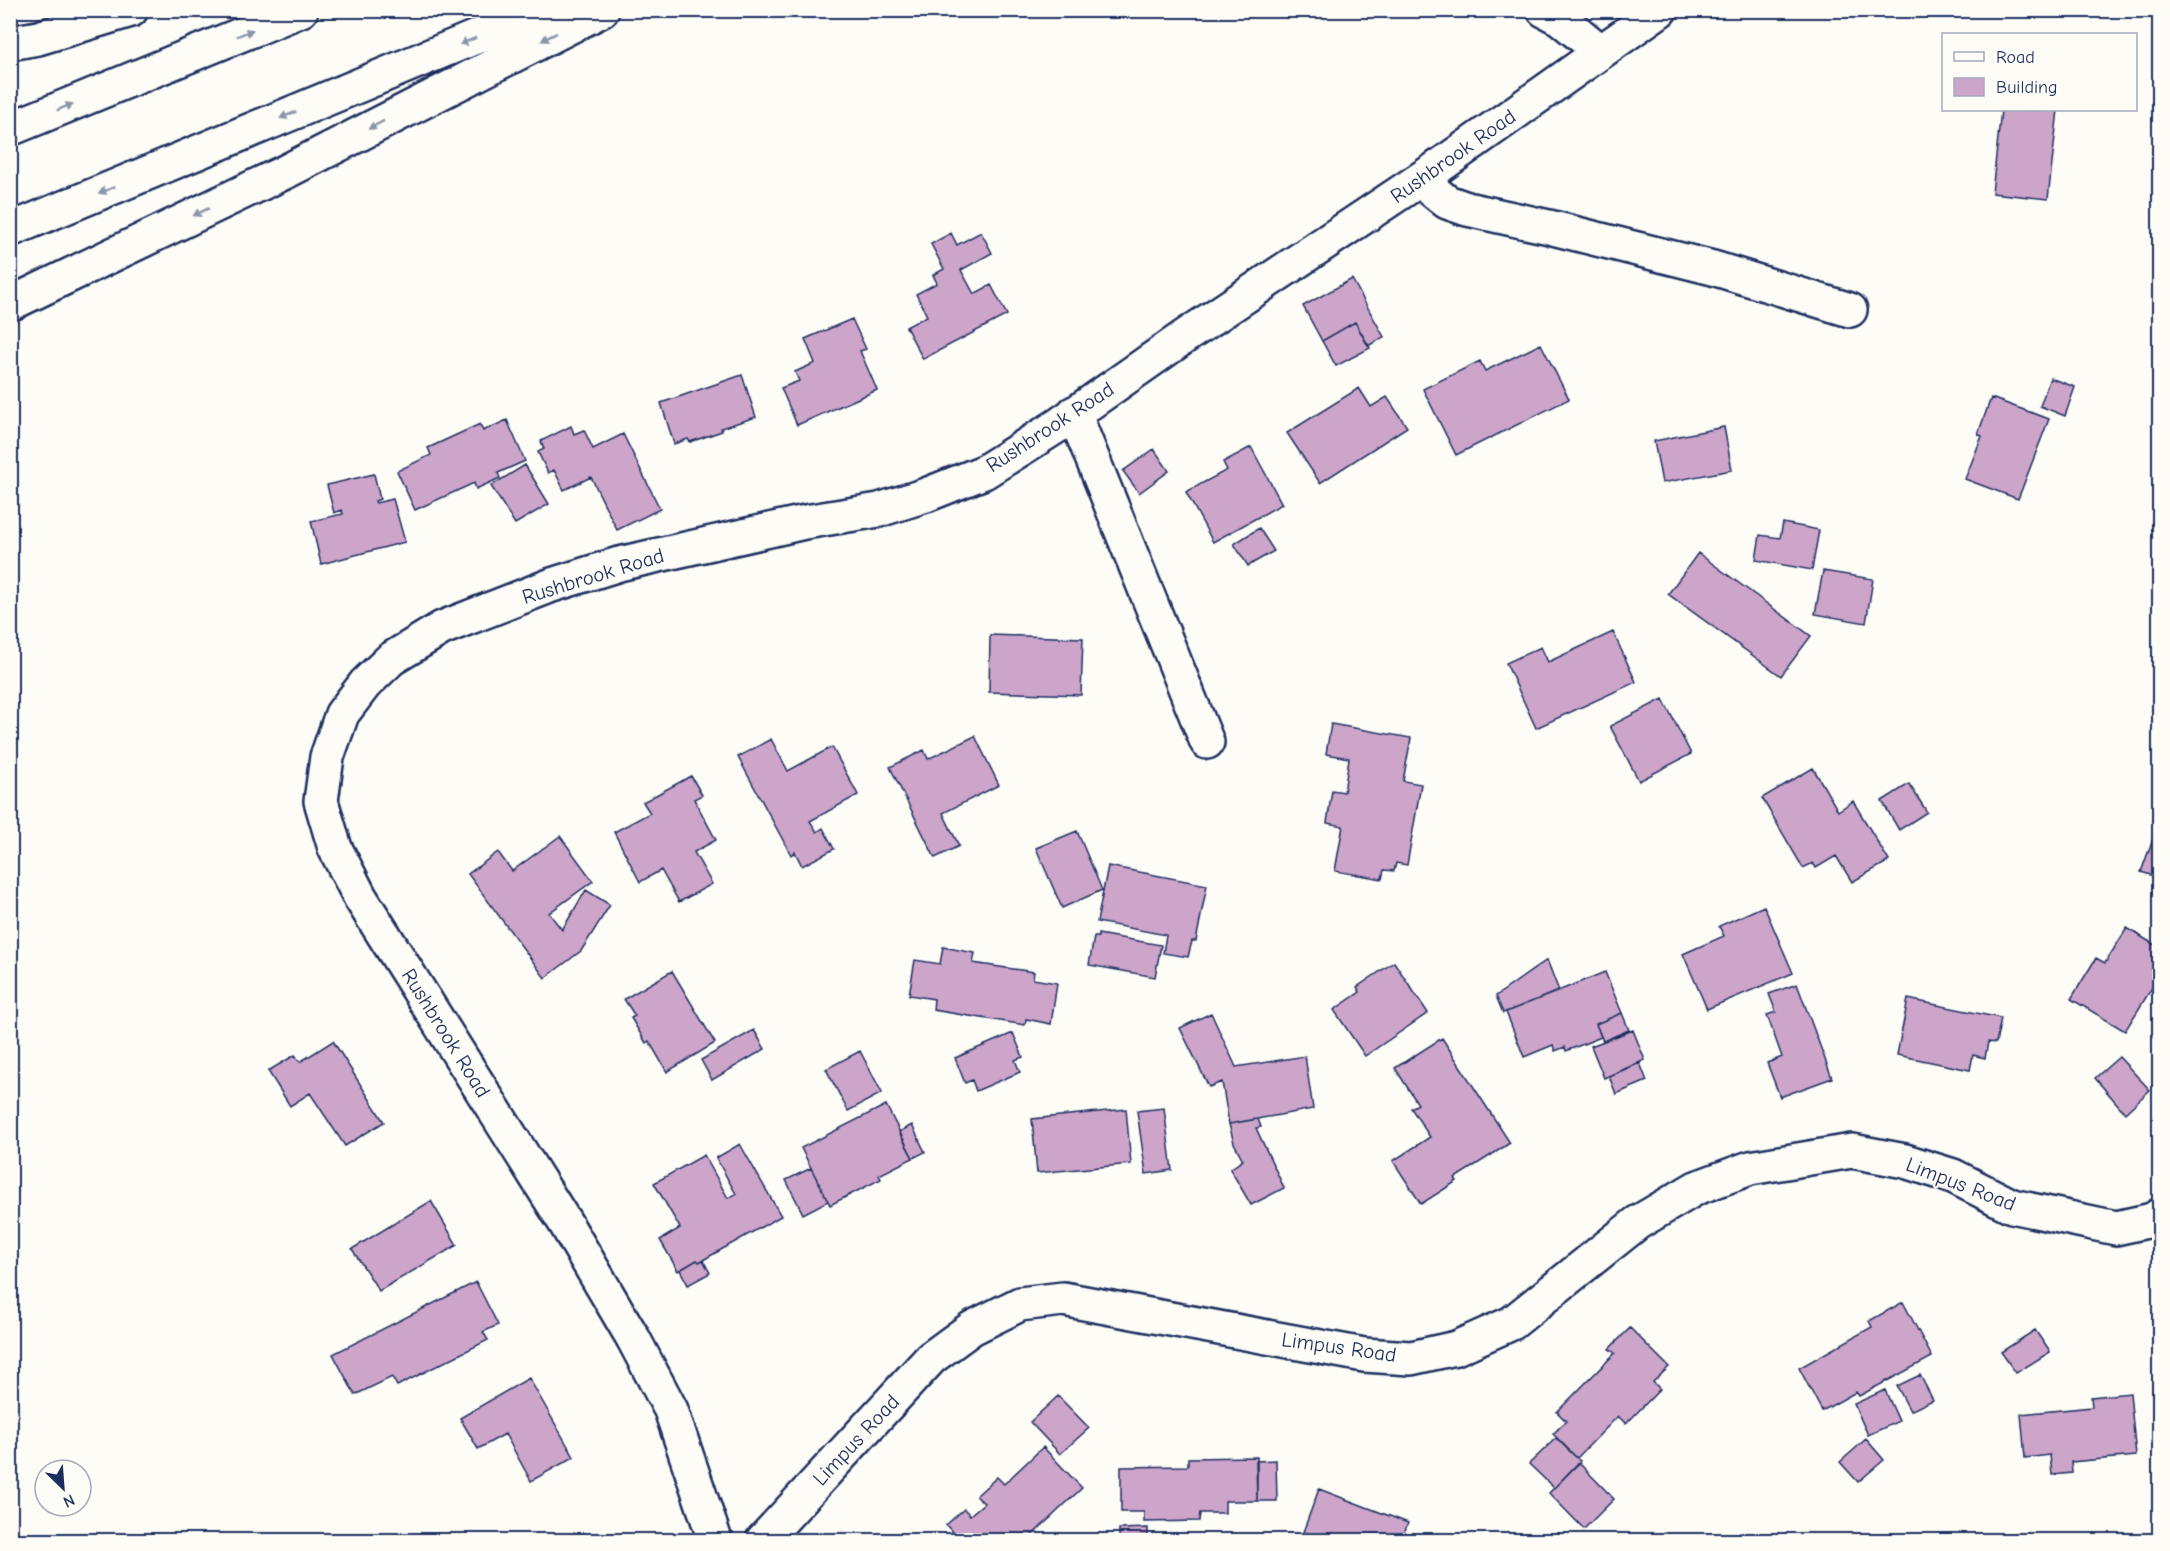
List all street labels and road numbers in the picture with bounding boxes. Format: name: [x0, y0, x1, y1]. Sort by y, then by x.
street label: Rushbrook Road: [1386, 104, 1520, 208]
street label: Rushbrook Road: [982, 377, 1118, 477]
street label: Rushbrook Road: [519, 543, 667, 609]
street label: Rushbrook Road: [397, 964, 495, 1102]
street label: Limpus Road: [1903, 1152, 2019, 1216]
street label: Limpus Road: [1280, 1327, 1398, 1367]
street label: Limpus Road: [808, 1390, 904, 1490]

